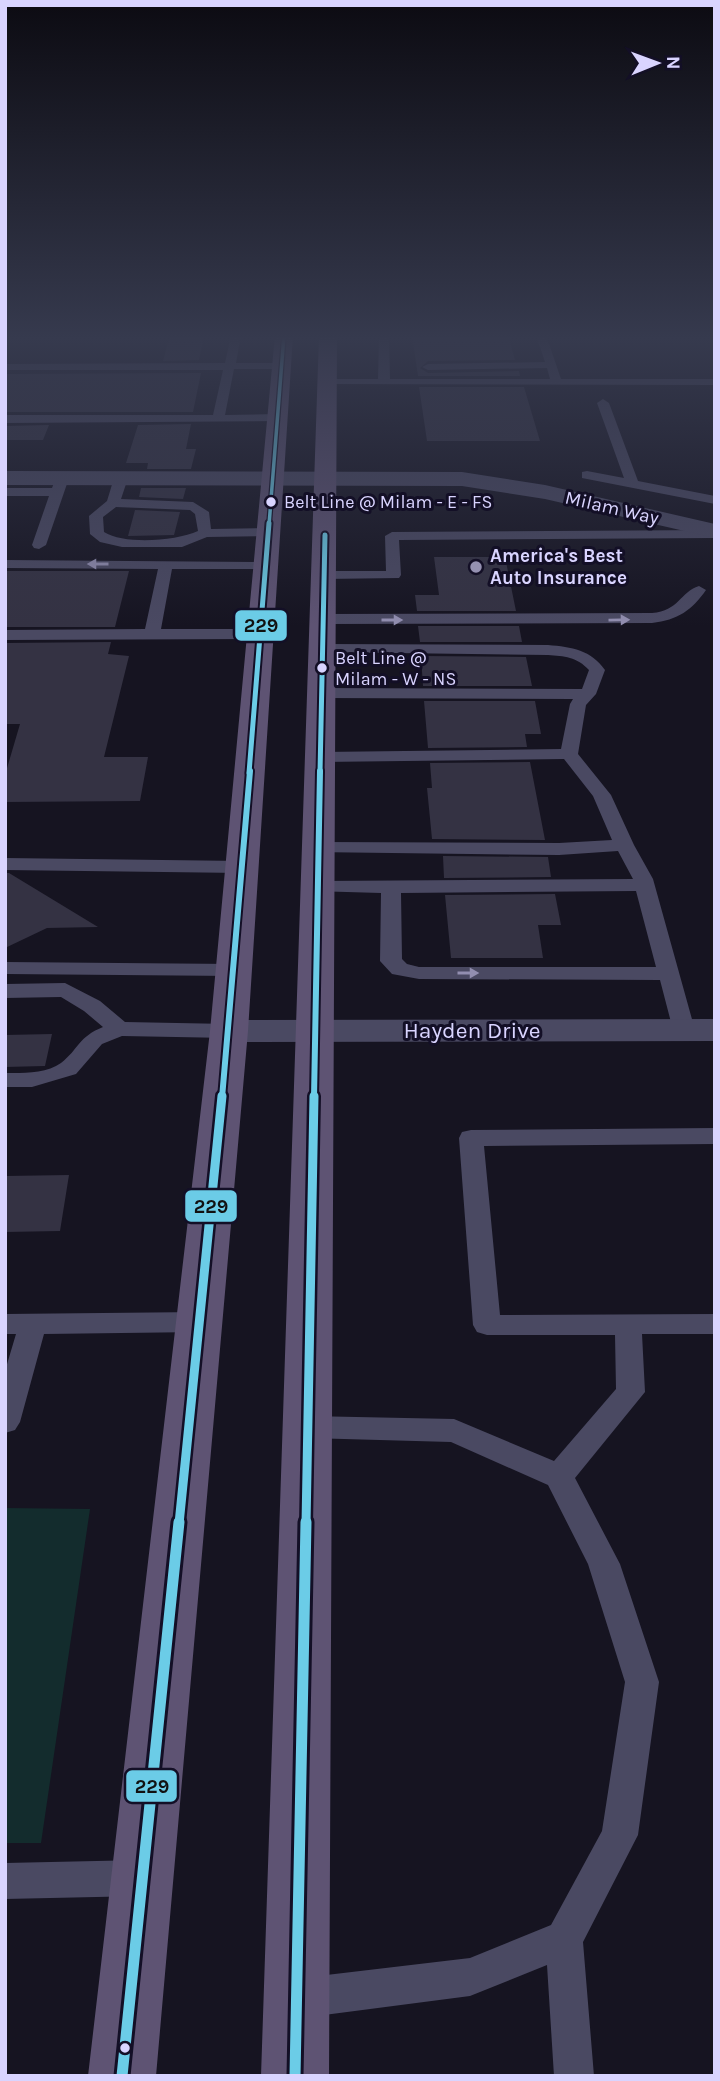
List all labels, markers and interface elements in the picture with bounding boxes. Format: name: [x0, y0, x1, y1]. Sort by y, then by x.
north arrow: [622, 28, 692, 98]
text: N: [662, 56, 684, 70]
street label: Milam Way: [563, 487, 661, 529]
place label: Belt Line @ Milam - E - FS: [284, 491, 492, 513]
marker: Belt Line @ Milam - E - FS: [264, 495, 278, 509]
place label: America's Best Auto Insurance: [490, 545, 627, 589]
one-way arrow: [86, 558, 108, 570]
marker: America's Best Auto Insurance: [468, 559, 484, 575]
line badge: 229: [234, 609, 288, 642]
one-way arrow: [381, 614, 403, 626]
one-way arrow: [609, 614, 631, 625]
text: 229: [244, 615, 278, 637]
place label: Belt Line @ Milam - W - NS: [335, 647, 456, 690]
marker: Belt Line @ Milam - W - NS: [315, 661, 329, 675]
one-way arrow: [458, 967, 480, 979]
street label: Hayden Drive: [403, 1017, 541, 1044]
line badge: 229: [184, 1189, 238, 1223]
text: 229: [194, 1196, 228, 1218]
line badge: 229: [125, 1769, 178, 1803]
text: 229: [135, 1776, 169, 1798]
unlabelled marker: [118, 2041, 132, 2055]

